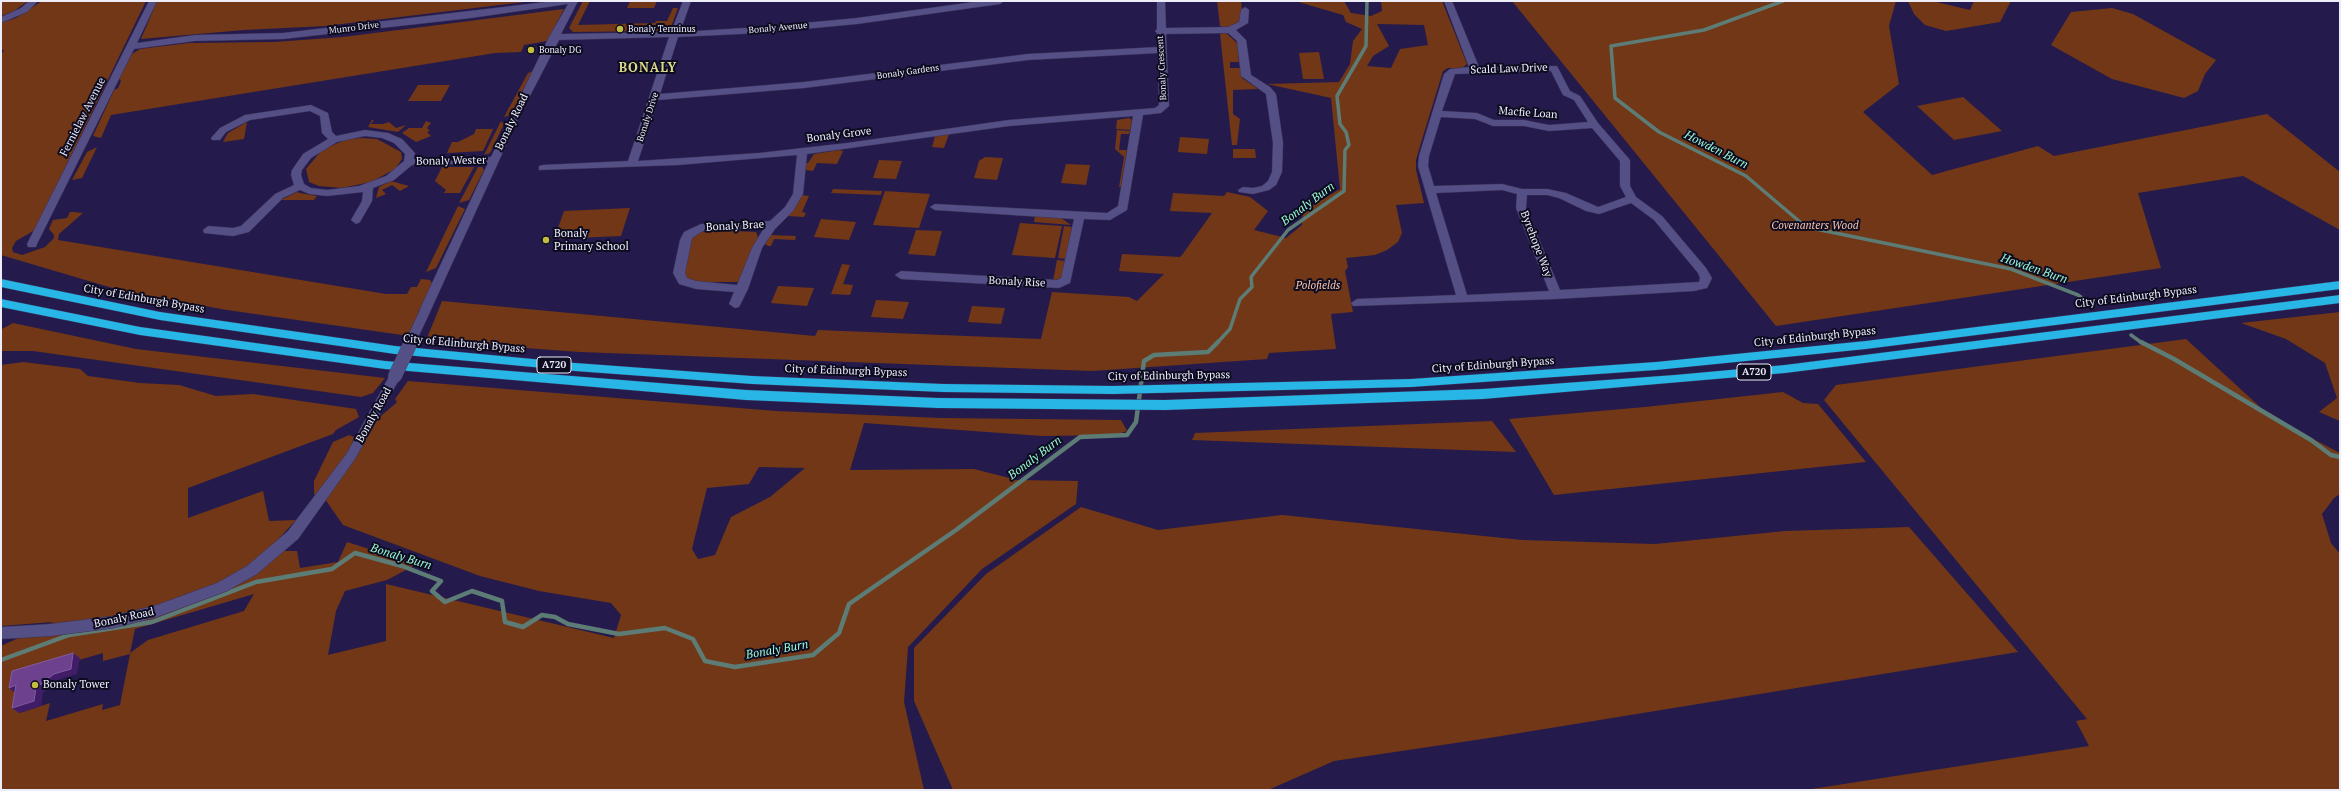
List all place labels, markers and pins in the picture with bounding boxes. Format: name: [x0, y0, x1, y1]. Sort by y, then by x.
marker: Bonaly Terminus: [615, 24, 625, 34]
place label: Bonaly Terminus: [628, 24, 696, 34]
marker: Bonaly DG: [526, 45, 536, 55]
place label: Bonaly DG: [539, 45, 581, 55]
place label: Bonaly Primary School: [554, 227, 629, 253]
marker: Bonaly Primary School: [541, 235, 551, 245]
place label: Bonaly Tower: [43, 678, 109, 692]
marker: Bonaly Tower: [30, 680, 40, 690]

